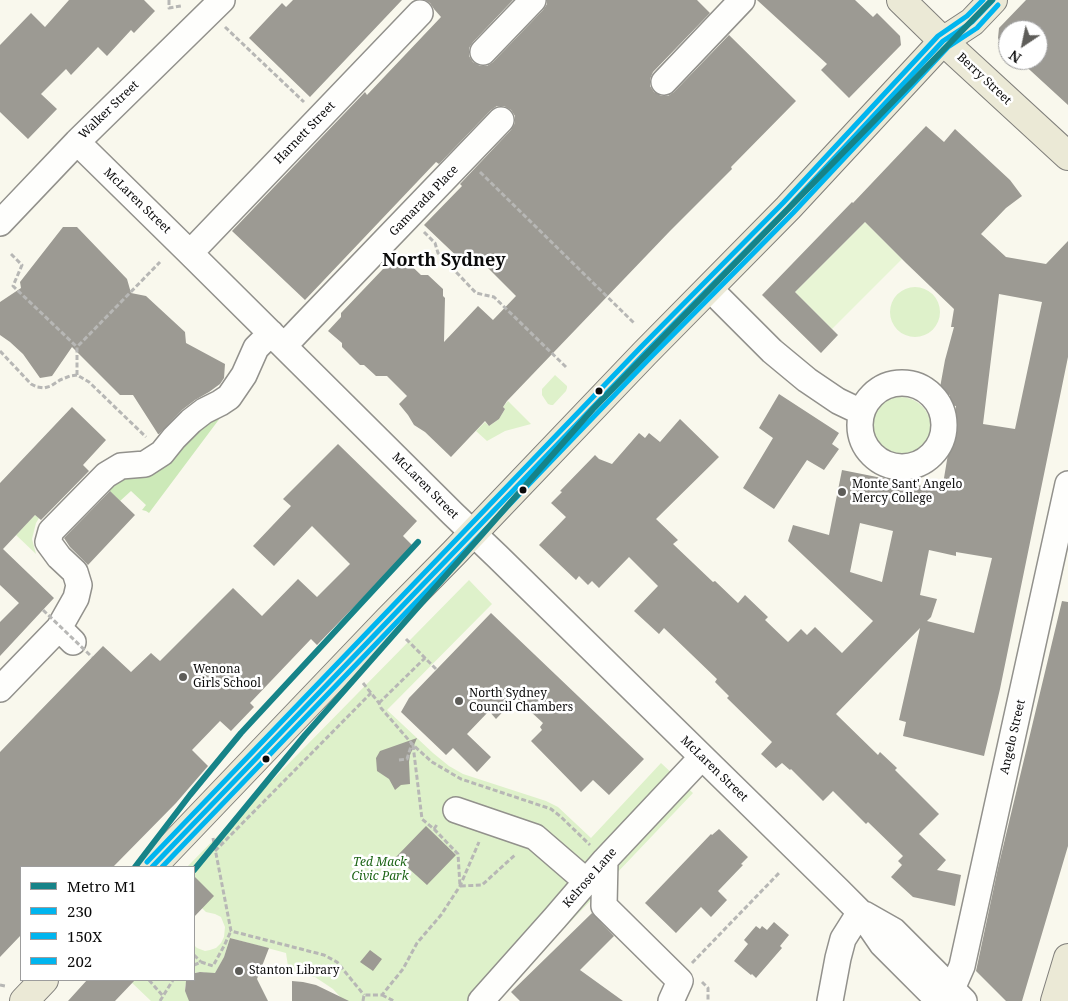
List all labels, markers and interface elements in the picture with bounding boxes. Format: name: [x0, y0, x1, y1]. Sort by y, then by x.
north arrow: [998, 20, 1048, 70]
text: N: [1005, 46, 1025, 68]
street label: Berry Street: [954, 50, 1014, 108]
street label: Walker Street: [76, 78, 142, 142]
street label: Harnett Street: [272, 99, 338, 167]
street label: Gamarada Place: [387, 163, 461, 239]
street label: McLaren Street: [100, 165, 174, 237]
district label: North Sydney: [382, 250, 506, 272]
unlabelled marker: [594, 386, 604, 396]
street label: McLaren Street: [389, 450, 461, 522]
place label: Monte Sant' Angelo Mercy College: [852, 478, 962, 506]
unlabelled marker: [518, 485, 528, 495]
marker: Monte Sant' Angelo Mercy College: [836, 486, 848, 498]
place label: Wenona Girls School: [193, 663, 261, 691]
marker: Wenona Girls School: [177, 671, 189, 683]
place label: North Sydney Council Chambers: [469, 687, 573, 715]
marker: North Sydney Council Chambers: [453, 695, 465, 707]
street label: Angelo Street: [997, 698, 1029, 776]
street label: McLaren Street: [677, 733, 751, 805]
unlabelled marker: [261, 754, 271, 764]
street label: Kelrose Lane: [560, 845, 620, 911]
park label: Ted Mack Civic Park: [351, 856, 409, 884]
legend: [20, 866, 195, 981]
text: Metro M1: [67, 876, 136, 896]
text: 230: [67, 901, 92, 921]
text: 150X: [67, 926, 102, 946]
text: 202: [67, 951, 92, 971]
place label: Stanton Library: [249, 964, 340, 978]
marker: Stanton Library: [233, 965, 245, 977]

